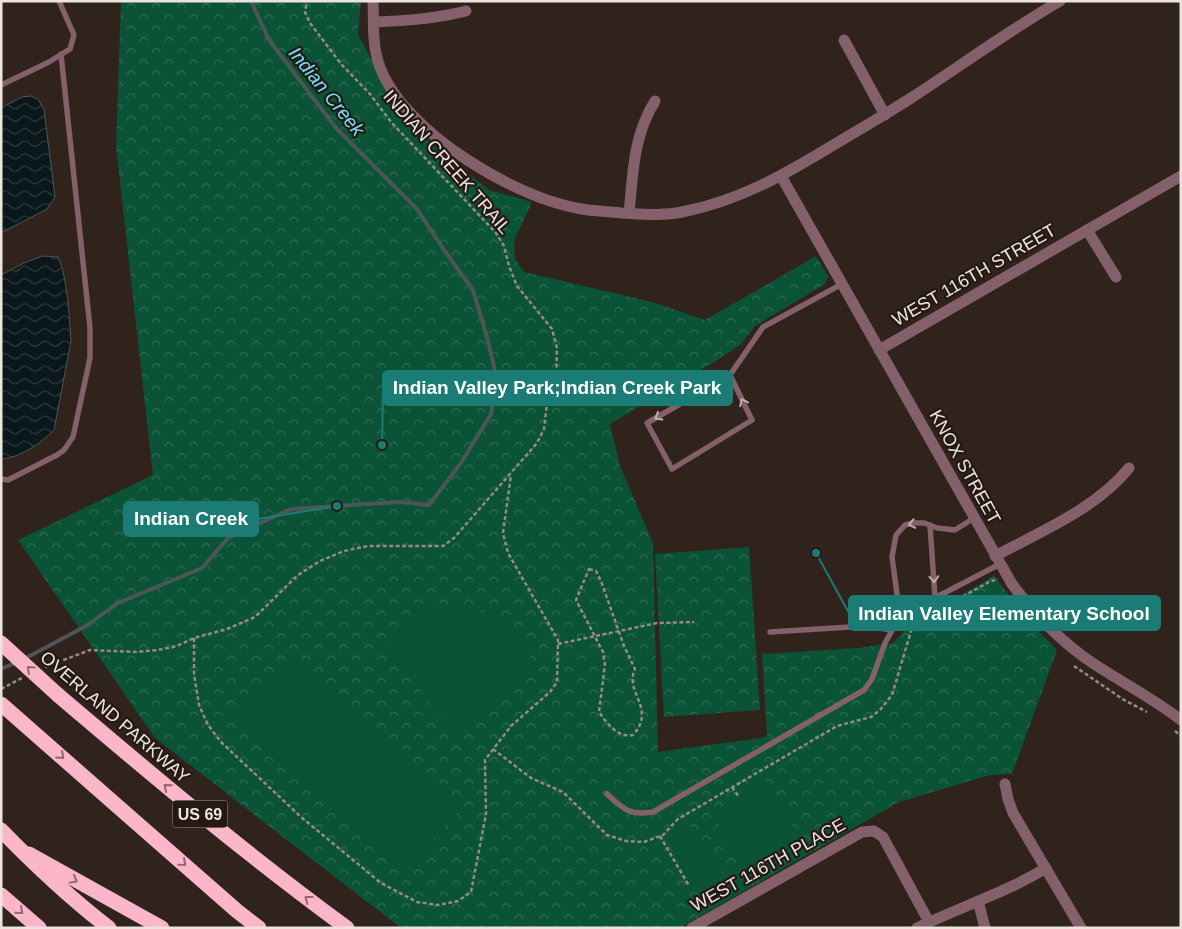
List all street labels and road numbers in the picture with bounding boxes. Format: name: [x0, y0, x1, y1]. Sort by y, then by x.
street label: INDIAN CREEK TRAIL: [379, 86, 515, 238]
street label: WEST 116TH STREET: [889, 220, 1059, 330]
street label: KNOX STREET: [925, 407, 1005, 527]
street label: OVERLAND PARKWAY: [36, 647, 194, 787]
road number: US 69: [172, 801, 228, 828]
street label: WEST 116TH PLACE: [687, 814, 849, 916]

